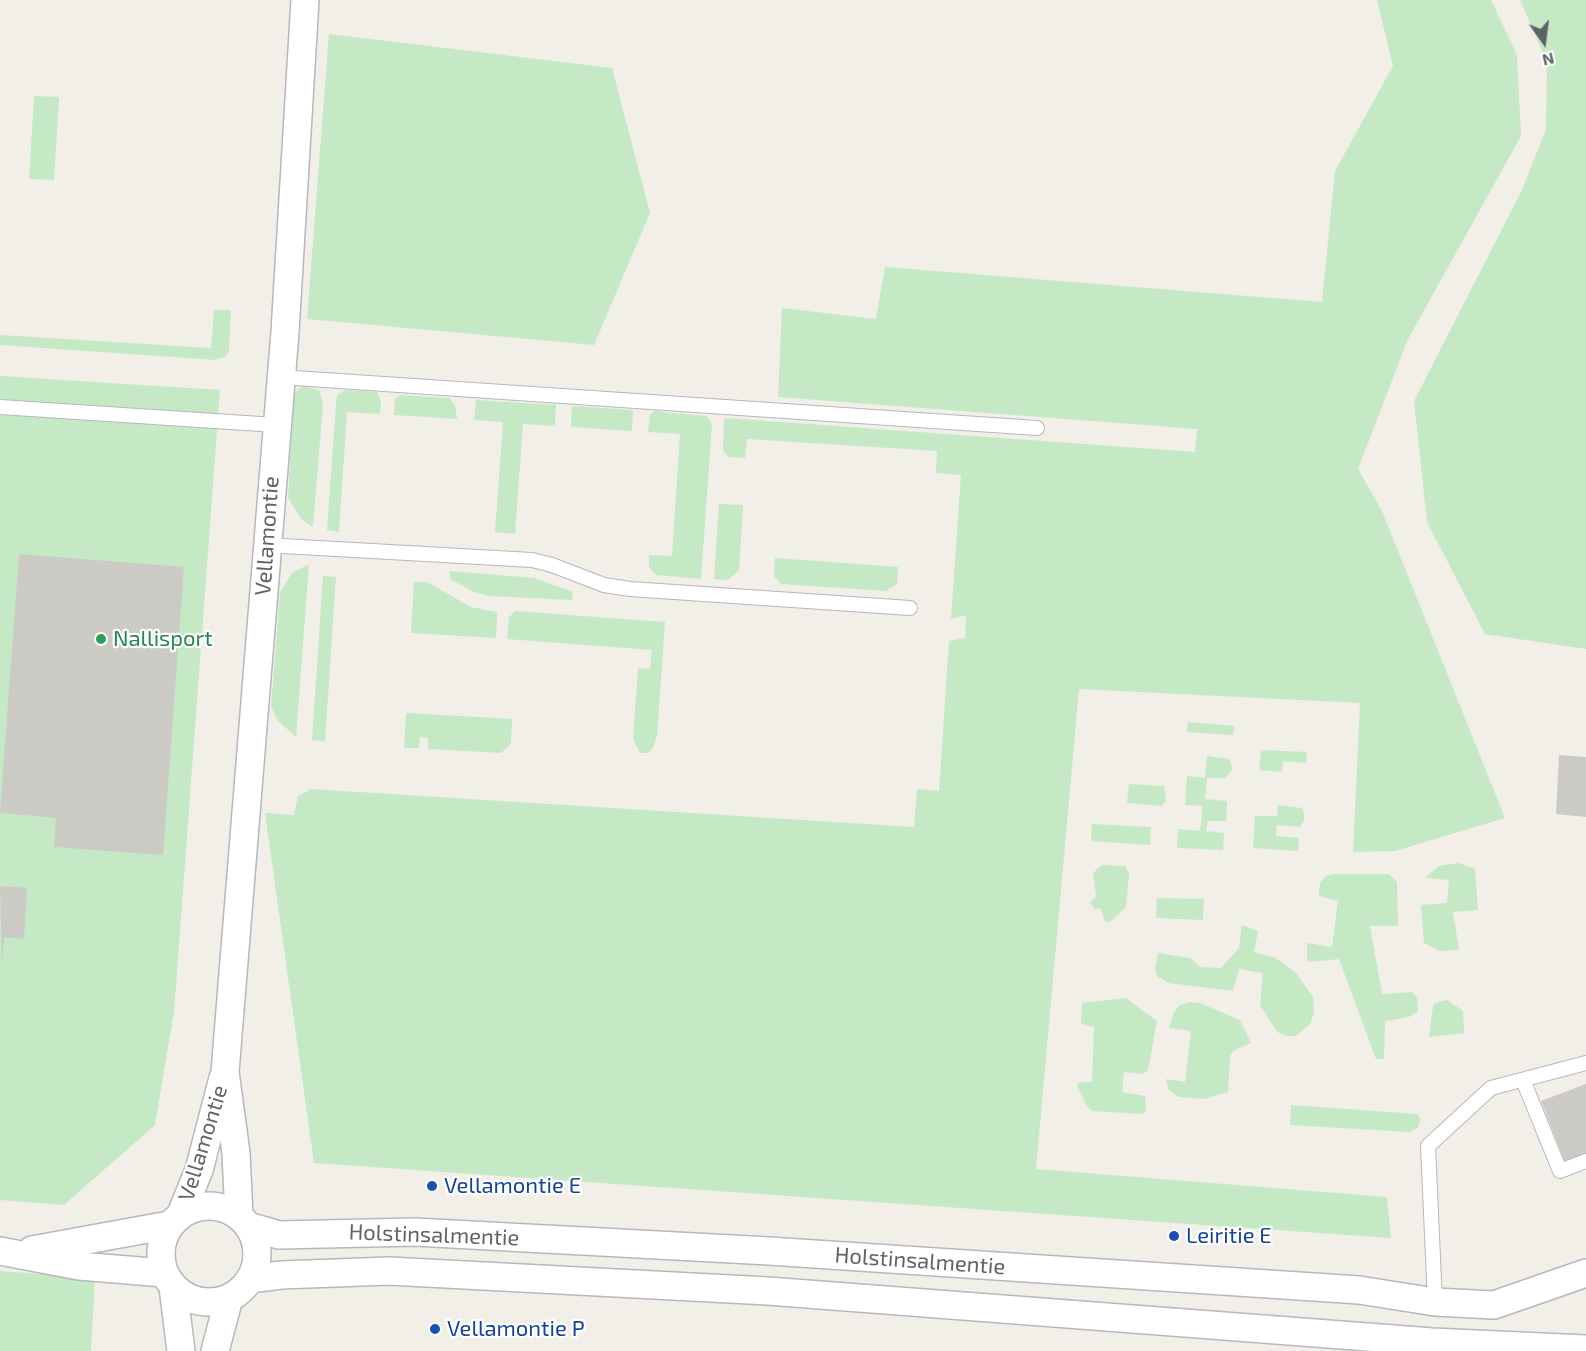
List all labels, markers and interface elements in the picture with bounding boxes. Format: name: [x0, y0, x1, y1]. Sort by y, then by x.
north arrow: [1514, 12, 1574, 72]
text: N: [1541, 49, 1556, 71]
street label: Vellamontie: [250, 475, 284, 597]
place label: Nallisport: [113, 626, 213, 652]
marker: Nallisport: [94, 632, 108, 646]
street label: Vellamontie: [173, 1082, 233, 1204]
place label: Vellamontie E: [444, 1173, 581, 1199]
marker: Vellamontie E: [425, 1179, 439, 1193]
street label: Holstinsalmentie: [348, 1219, 520, 1251]
place label: Leiritie E: [1186, 1223, 1272, 1249]
marker: Leiritie E: [1167, 1229, 1181, 1243]
street label: Holstinsalmentie: [834, 1242, 1006, 1280]
place label: Vellamontie P: [447, 1316, 585, 1342]
marker: Vellamontie P: [428, 1322, 442, 1336]

